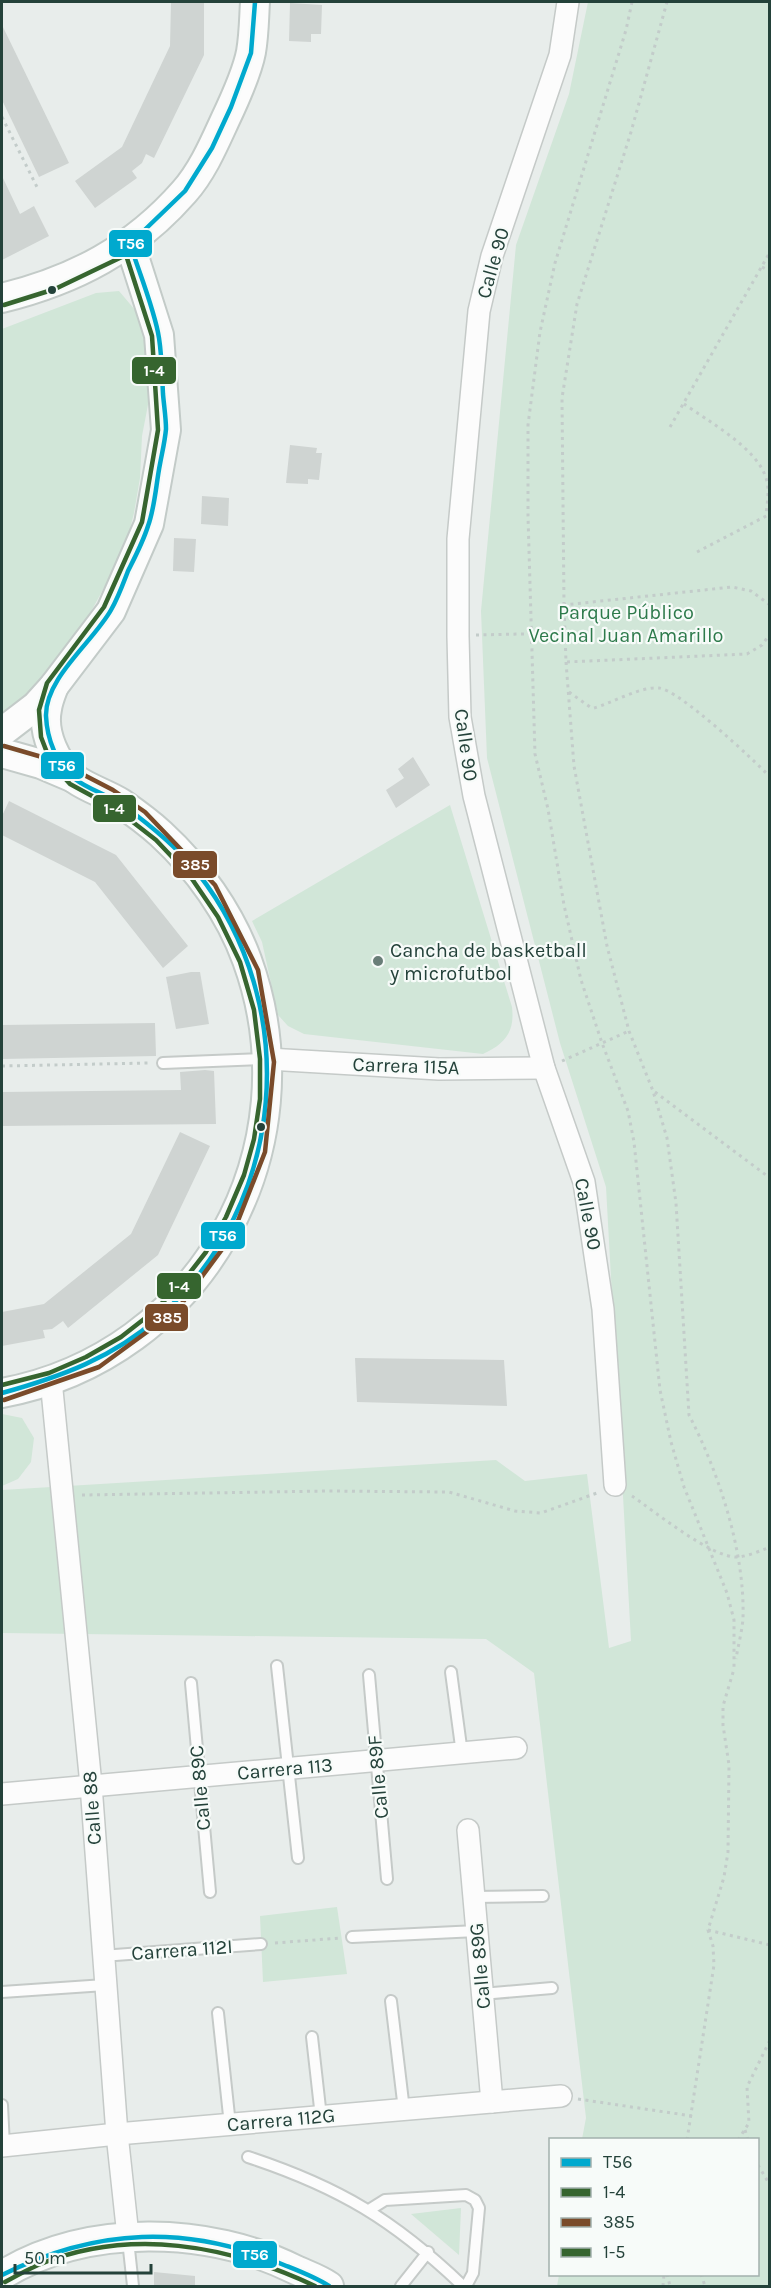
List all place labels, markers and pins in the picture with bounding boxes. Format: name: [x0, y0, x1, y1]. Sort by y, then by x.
unlabelled marker: [46, 284, 58, 296]
place label: Cancha de basketball y microfutbol: [389, 939, 587, 985]
marker: Cancha de basketball y microfutbol: [371, 954, 385, 968]
unlabelled marker: [255, 1121, 267, 1133]

